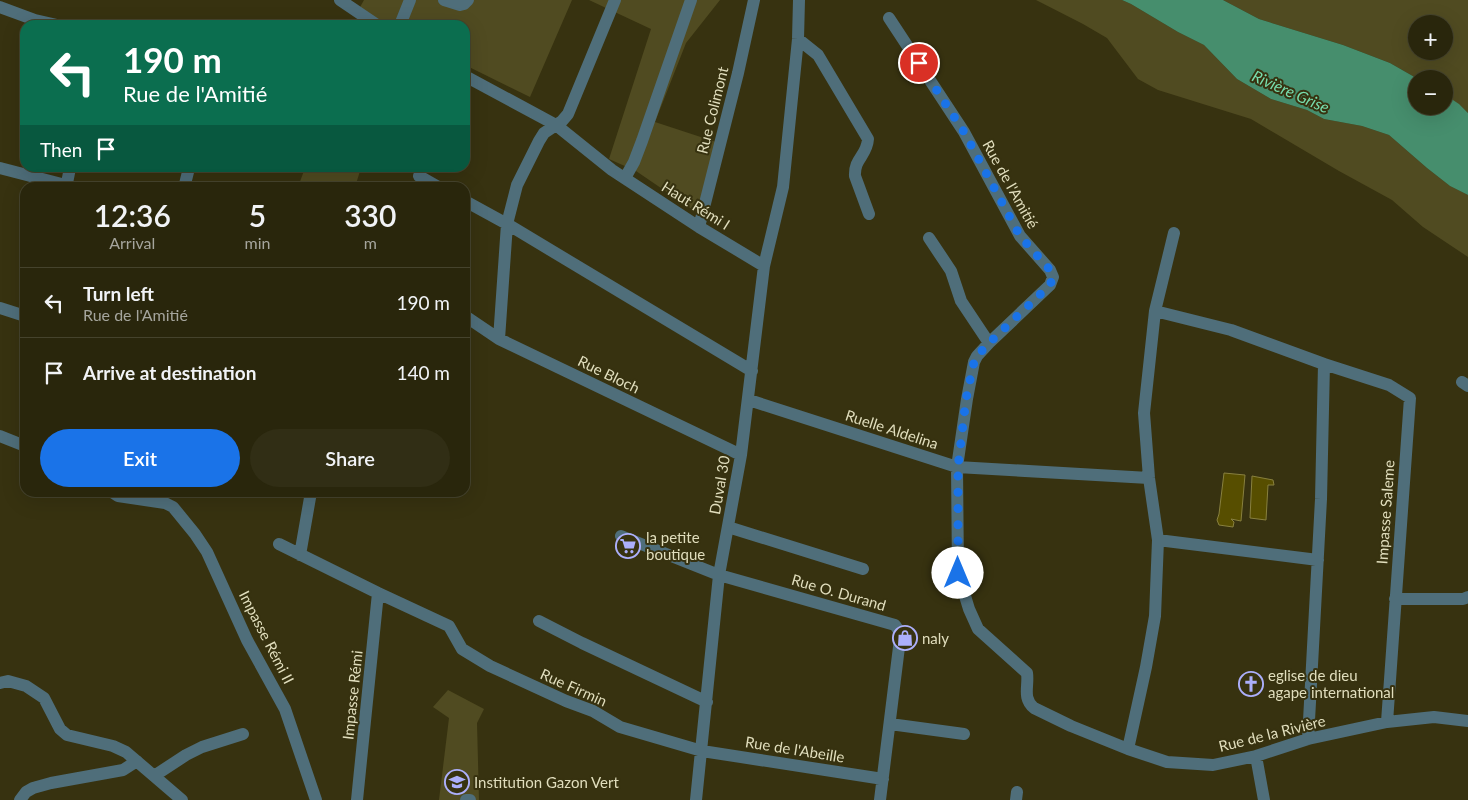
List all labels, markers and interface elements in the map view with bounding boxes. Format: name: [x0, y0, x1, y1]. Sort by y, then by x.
map controls: [1408, 15, 1453, 115]
button: +: [1408, 15, 1453, 60]
text: 190 m: [123, 38, 222, 80]
icon: left: [40, 40, 105, 105]
pin: [898, 42, 940, 84]
icon: arrive: [905, 49, 933, 77]
street label: Rue Colimont: [692, 64, 732, 155]
water label: Rivière Grise: [1249, 66, 1333, 117]
button: −: [1408, 70, 1453, 115]
text: Rue de l'Amitié: [123, 80, 267, 107]
icon: arrive: [92, 135, 120, 163]
street label: Rue de l'Amitié: [979, 137, 1043, 231]
text: Then: [40, 138, 82, 161]
street label: Haut Rémi I: [659, 177, 733, 233]
text: 12:36: [94, 197, 171, 233]
text: 5: [249, 197, 266, 233]
text: 330: [344, 197, 396, 233]
text: Arrival: [109, 233, 155, 252]
text: min: [245, 233, 270, 252]
text: m: [364, 233, 377, 252]
text: Turn left: [83, 282, 154, 305]
icon: left: [40, 289, 68, 317]
text: 190 m: [396, 291, 450, 314]
text: Rue de l'Amitié: [83, 305, 188, 324]
street label: Rue Bloch: [575, 351, 643, 397]
icon: arrive: [40, 359, 68, 387]
text: Arrive at destination: [83, 361, 256, 384]
text: 140 m: [396, 361, 450, 384]
street label: Ruelle Aldelina: [843, 406, 941, 452]
button: Exit: [40, 429, 240, 487]
button: Share: [250, 429, 450, 487]
street label: Duval 30: [705, 454, 733, 516]
street label: Impasse Saleme: [1372, 459, 1398, 565]
place label: la petite boutique: [646, 528, 705, 563]
supermarket icon: la petite boutique: [615, 533, 641, 559]
position arrow: [931, 546, 983, 598]
street label: Rue O. Durand: [790, 570, 888, 614]
street label: Impasse Rémi II: [236, 587, 298, 687]
shop icon: naly: [892, 625, 918, 651]
place label: naly: [922, 629, 949, 647]
street label: Impasse Rémi: [338, 649, 366, 741]
street label: Rue Firmin: [538, 664, 610, 710]
place label: eglise de dieu agape international: [1268, 666, 1394, 701]
church icon: eglise de dieu agape international: [1238, 671, 1264, 697]
street label: Rue de la Rivière: [1217, 711, 1327, 755]
street label: Rue de l'Abeille: [744, 732, 846, 766]
school or university icon: Institution Gazon Vert: [444, 769, 470, 795]
place label: Institution Gazon Vert: [474, 773, 619, 791]

